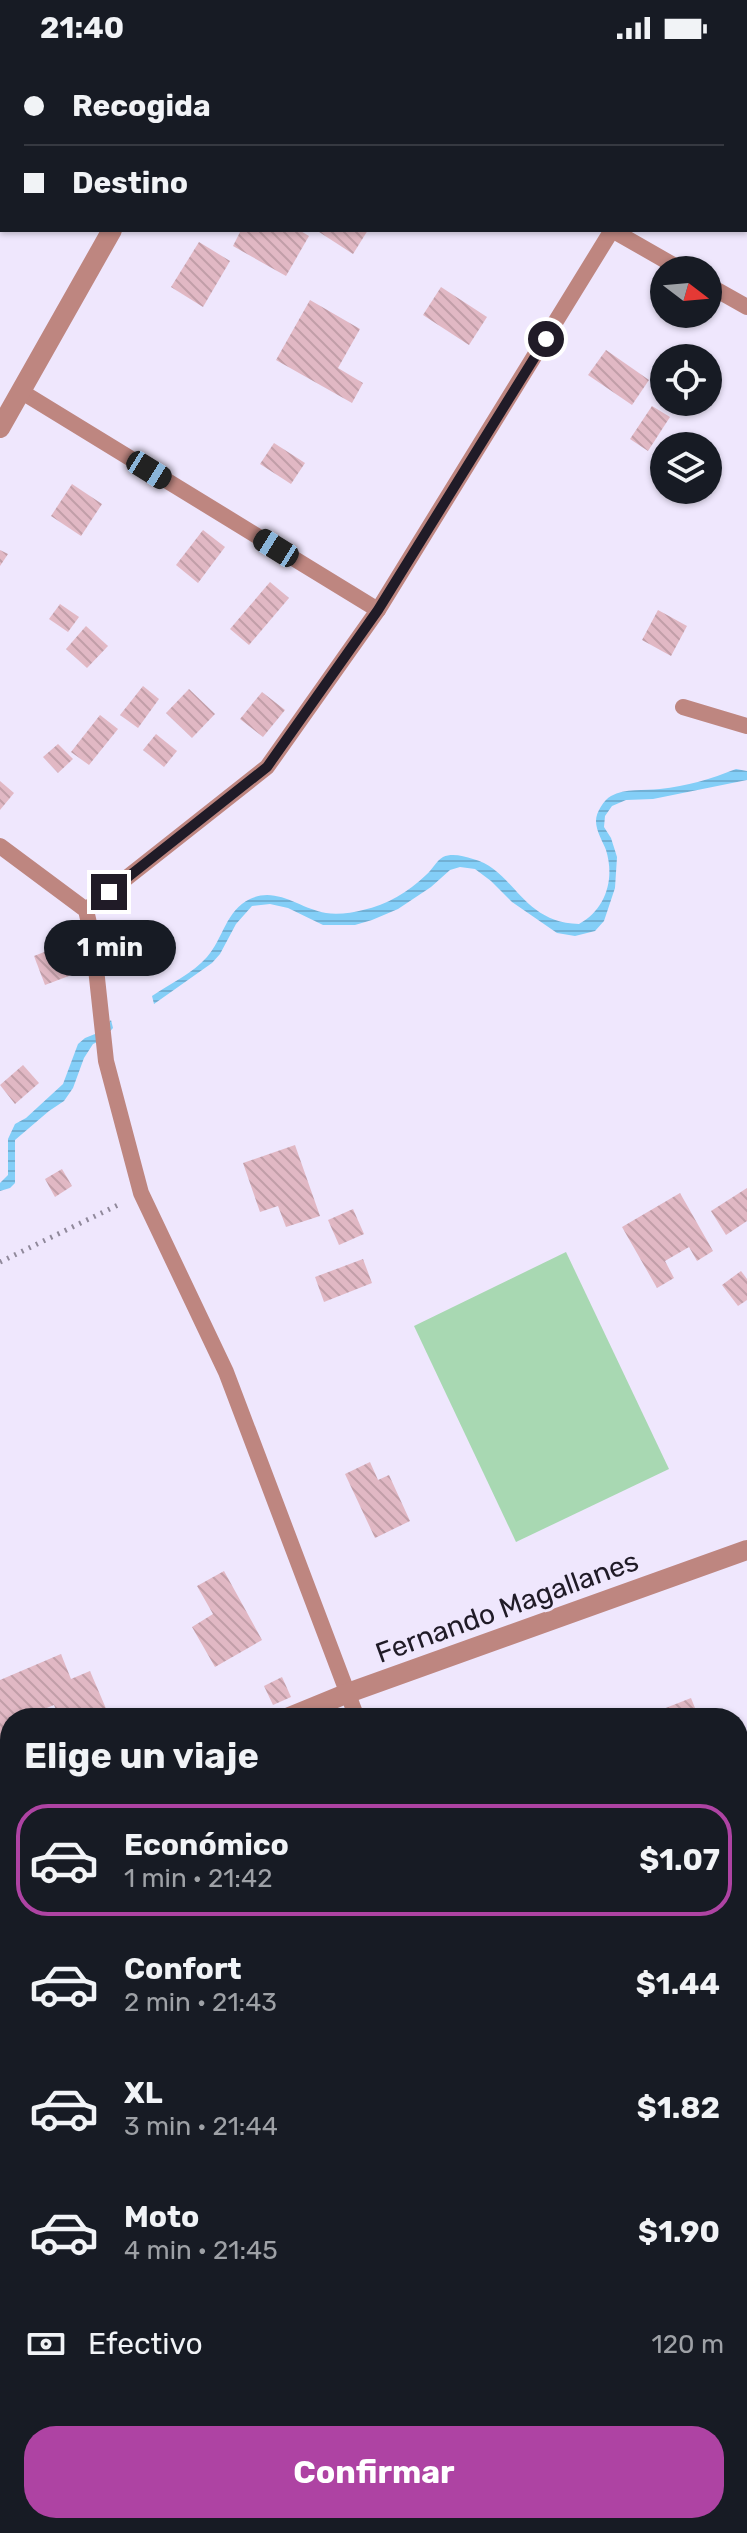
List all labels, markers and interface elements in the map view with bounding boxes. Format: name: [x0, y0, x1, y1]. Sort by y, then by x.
text: 21:40: [40, 10, 124, 46]
text: Recogida: [72, 88, 211, 124]
text: Destino: [72, 165, 188, 201]
north arrow: [650, 256, 722, 328]
map controls: [650, 256, 722, 504]
route start: [528, 321, 564, 357]
button: locate: [650, 344, 722, 416]
button: layers: [650, 432, 722, 504]
car: [122, 447, 176, 493]
car: [249, 525, 303, 571]
route end: [91, 874, 127, 910]
callout: 1 min: [43, 920, 175, 976]
text: 1 min: [77, 932, 143, 963]
street label: Fernando Magallanes: [371, 1544, 643, 1670]
text: Elige un viaje: [24, 1734, 259, 1777]
icon: car: [28, 1824, 100, 1896]
text: Económico: [124, 1827, 289, 1863]
text: $1.07: [639, 1842, 720, 1878]
text: 1 min · 21:42: [124, 1863, 272, 1894]
icon: car: [28, 1948, 100, 2020]
text: Confort: [124, 1951, 242, 1987]
text: $1.44: [636, 1966, 720, 2002]
text: 2 min · 21:43: [124, 1987, 277, 2018]
icon: car: [28, 2072, 100, 2144]
text: XL: [124, 2075, 163, 2111]
text: $1.82: [637, 2090, 720, 2126]
text: 3 min · 21:44: [124, 2111, 278, 2142]
icon: car: [28, 2196, 100, 2268]
text: Moto: [124, 2199, 199, 2235]
text: $1.90: [638, 2214, 720, 2250]
text: 4 min · 21:45: [124, 2235, 278, 2266]
icon: cash: [24, 2322, 68, 2366]
text: Efectivo: [88, 2326, 203, 2362]
text: 120 m: [652, 2329, 724, 2360]
button: Confirmar: [24, 2426, 724, 2518]

